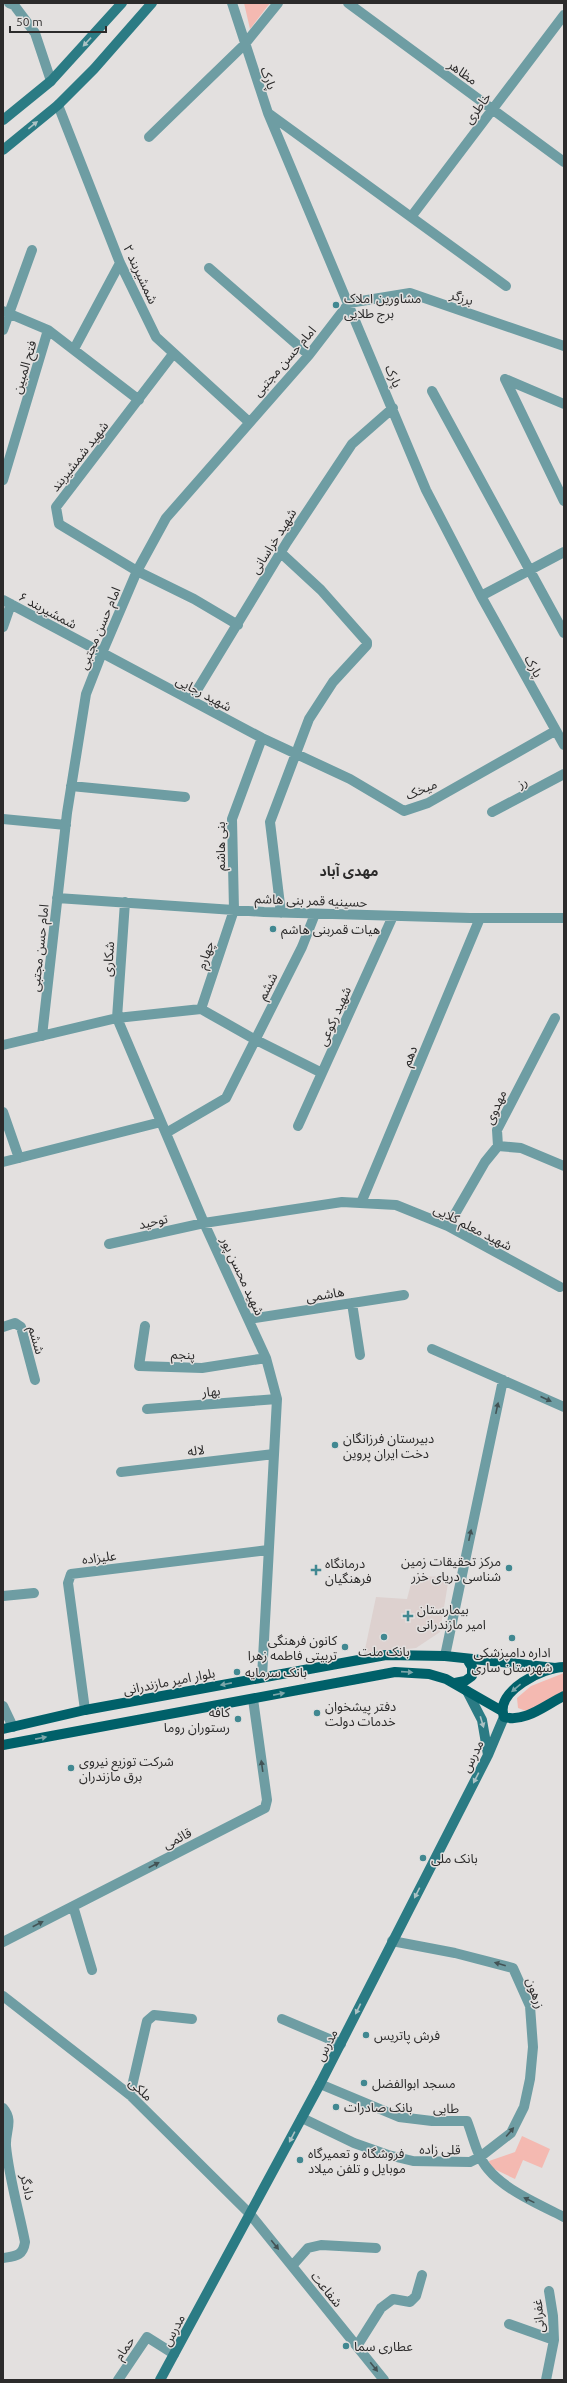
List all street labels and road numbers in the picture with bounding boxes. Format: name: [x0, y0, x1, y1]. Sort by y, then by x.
street label: مظاهر: [444, 56, 480, 88]
street label: پارک: [256, 65, 280, 93]
street label: خاطری: [461, 89, 495, 128]
street label: شمشیربند ۲: [120, 242, 161, 306]
street label: برزگر: [447, 286, 475, 308]
street label: امام حسن مجتبی: [250, 323, 320, 401]
street label: فتح المبین: [9, 339, 43, 396]
street label: پارک: [380, 363, 405, 391]
street label: شهید شمشیربند: [47, 418, 112, 495]
street label: شهید خراسانی: [247, 506, 300, 577]
street label: امام حسن مجتبی: [75, 585, 125, 672]
street label: شمشیربند ۶: [16, 589, 79, 632]
street label: پارک: [520, 652, 546, 681]
street label: شهید رجایی: [173, 673, 234, 715]
street label: رز: [514, 774, 530, 792]
street label: میخک: [403, 776, 439, 803]
street label: بنی هاشم: [213, 821, 231, 871]
street label: حسینیه قمر بنی هاشم: [254, 891, 368, 913]
street label: امام حسن مجتبی: [27, 903, 54, 993]
street label: چهارم: [194, 939, 219, 972]
street label: شکاری: [100, 941, 118, 977]
street label: ششم: [254, 970, 283, 1004]
street label: شهید رکوعی: [315, 984, 355, 1049]
street label: دهم: [399, 1044, 423, 1070]
street label: مهدوی: [481, 1088, 511, 1127]
street label: شهید معلم کلایی: [430, 1201, 514, 1256]
street label: توحید: [137, 1211, 169, 1232]
street label: شهید محسن پور: [215, 1234, 267, 1319]
street label: هاشمی: [305, 1284, 345, 1306]
street label: ششم: [22, 1324, 48, 1357]
street label: پنجم: [171, 1347, 195, 1365]
street label: بهار: [200, 1383, 221, 1401]
street label: لاله: [187, 1442, 205, 1458]
street label: علیزاده: [81, 1548, 118, 1567]
street label: بلوار امیر مازندرانی: [122, 1665, 217, 1699]
street label: مدرس: [458, 1738, 488, 1775]
street label: قائمی: [160, 1825, 195, 1853]
street label: زرهون: [523, 1976, 548, 2011]
street label: مدرس: [312, 2027, 342, 2064]
street label: ملکی: [125, 2075, 156, 2105]
street label: طایی: [433, 2101, 459, 2117]
street label: قلی زاده: [419, 2142, 461, 2158]
street label: دادگر: [17, 2172, 37, 2201]
street label: شفاعت: [309, 2269, 345, 2309]
street label: غفرانی: [530, 2298, 548, 2334]
street label: مدرس: [159, 2312, 189, 2349]
street label: حمام: [111, 2333, 140, 2364]

